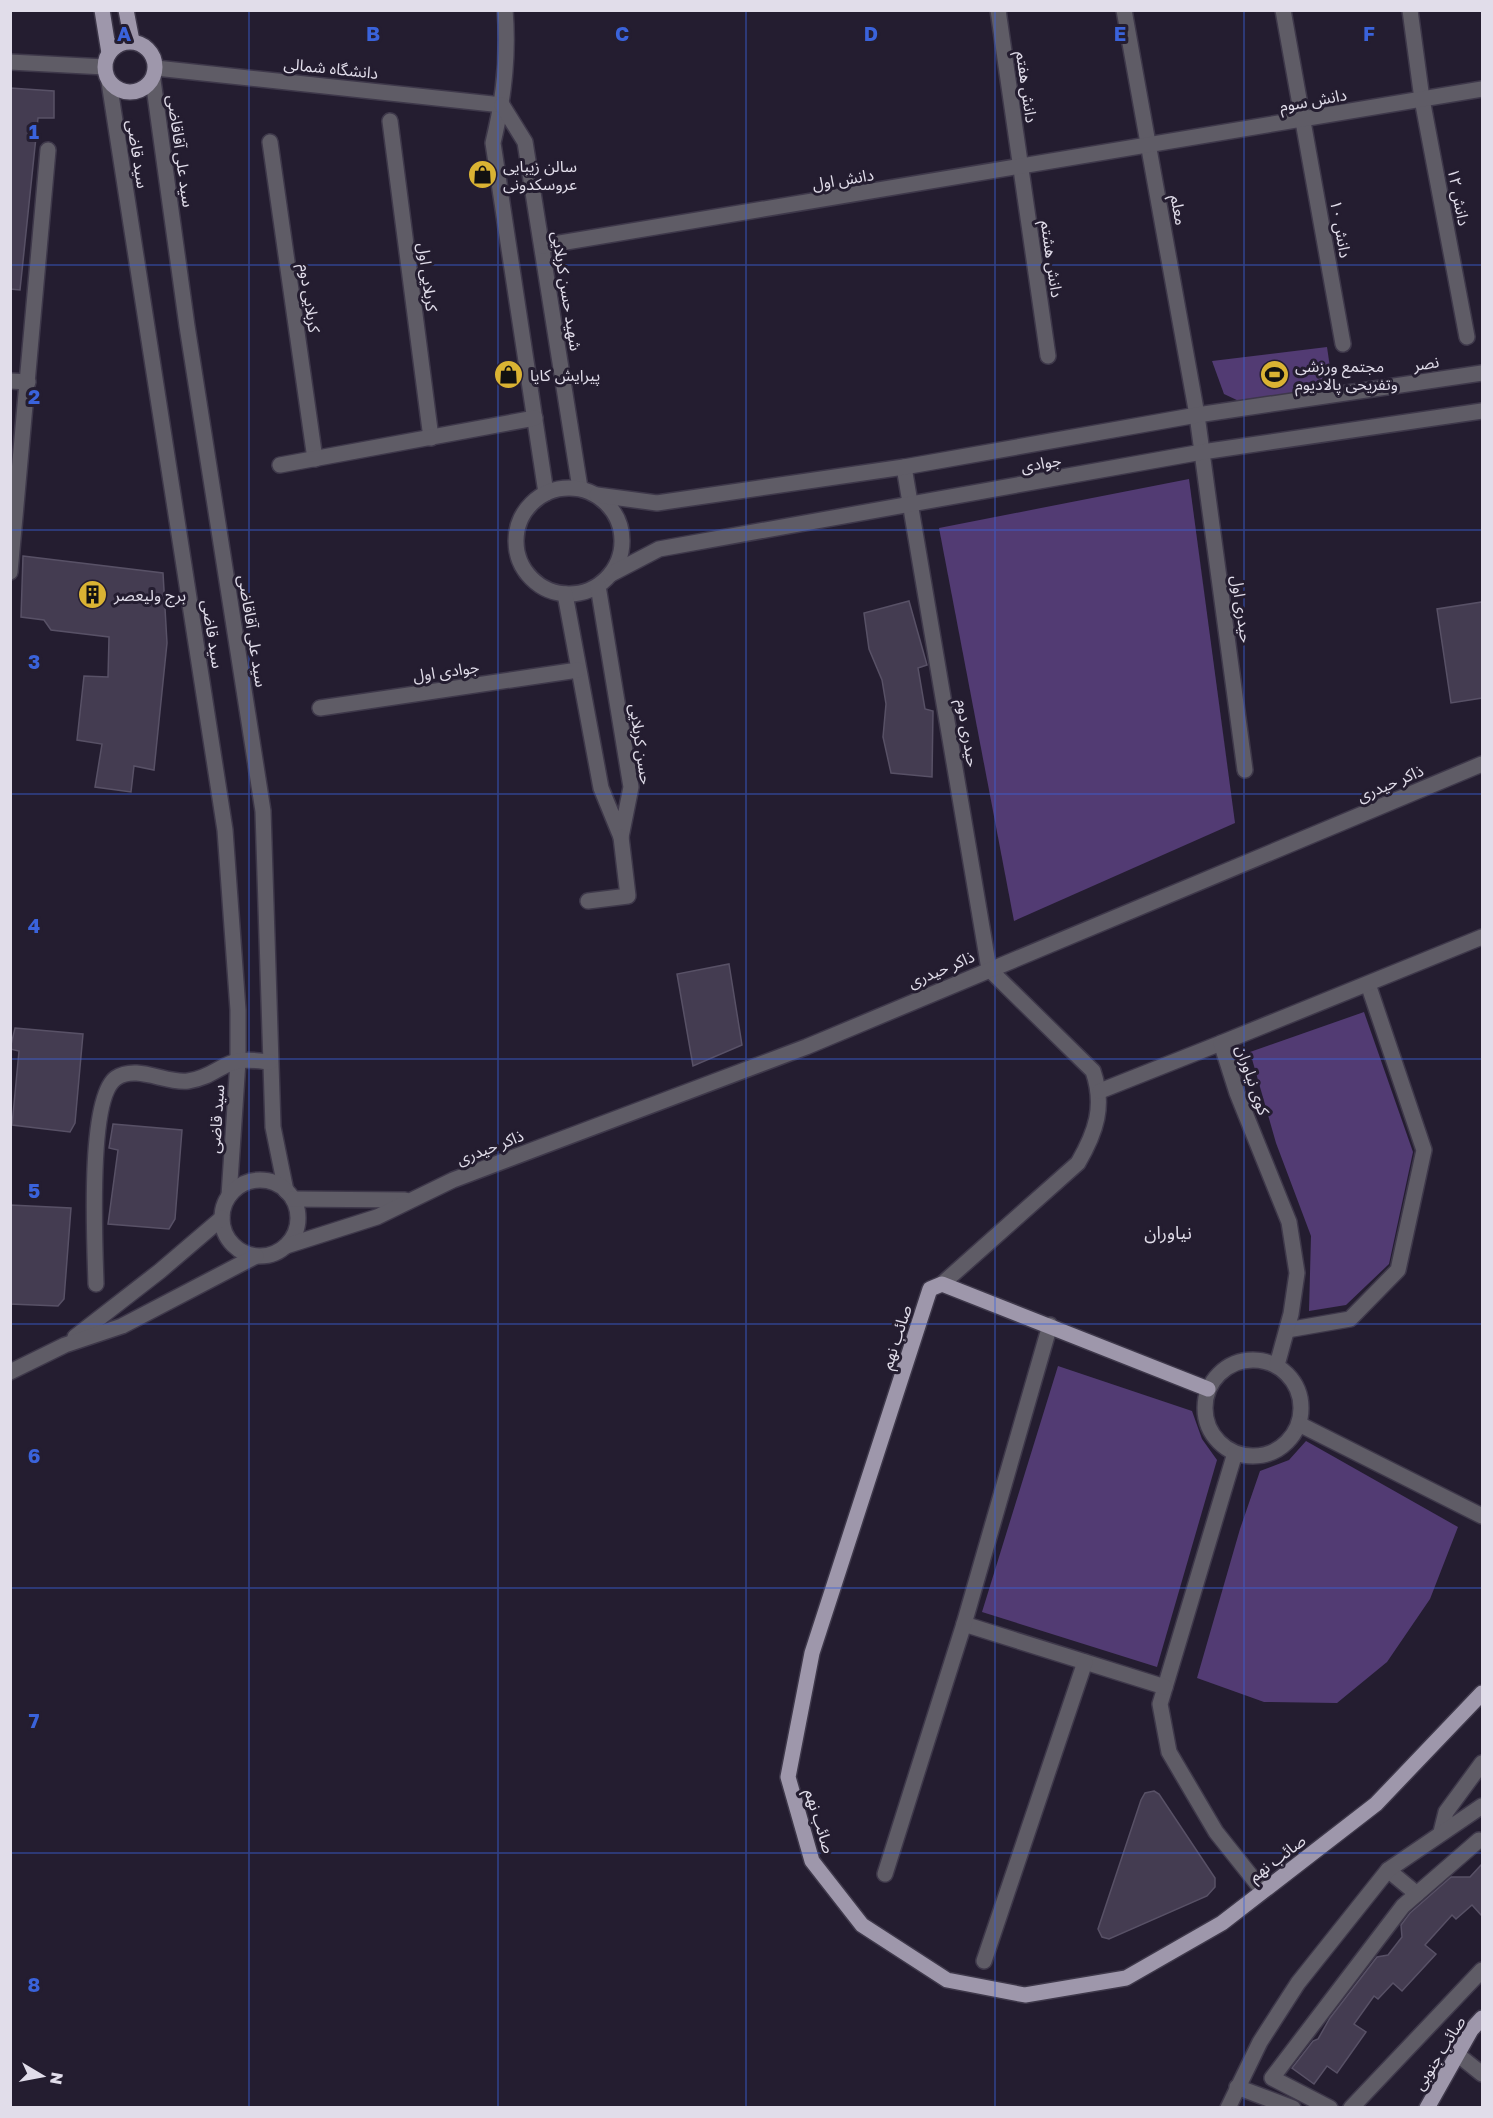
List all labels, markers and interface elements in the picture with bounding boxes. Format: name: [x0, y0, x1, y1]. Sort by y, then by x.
text: A: [117, 21, 131, 45]
text: B: [366, 21, 380, 45]
text: C: [615, 21, 629, 45]
text: D: [864, 21, 878, 45]
text: E: [1114, 21, 1126, 45]
text: F: [1363, 21, 1375, 45]
street label: دانش هفتم: [1009, 50, 1042, 125]
street label: دانشگاه شمالی: [283, 53, 379, 83]
street label: دانش سوم: [1278, 84, 1349, 119]
street label: سید علی آقاقاضی: [163, 94, 199, 208]
street label: سید قاضی: [123, 118, 153, 190]
text: 1: [29, 119, 39, 143]
place label: سالن زیبایی عروسکدونی: [503, 156, 577, 194]
shop icon: سالن زیبایی عروسکدونی: [466, 159, 498, 191]
street label: دانش اول: [811, 164, 875, 195]
street label: دانش ۱۲: [1444, 166, 1474, 228]
street label: معلم: [1164, 193, 1191, 227]
street label: دانش ۱۰: [1326, 199, 1356, 259]
street label: دانش هشتم: [1034, 219, 1067, 299]
street label: شهید حسن کربلایی: [548, 230, 586, 352]
street label: کربلایی اول: [413, 242, 442, 313]
street label: کربلایی دوم: [292, 262, 325, 335]
street label: نصر: [1411, 351, 1440, 375]
place label: مجتمع ورزشی وتفریحی پالادیوم: [1295, 356, 1398, 397]
shop icon: پیرایش کایا: [493, 359, 525, 391]
sports icon: مجتمع ورزشی وتفریحی پالادیوم: [1258, 359, 1290, 391]
place label: پیرایش کایا: [530, 365, 600, 386]
text: 2: [28, 384, 40, 408]
street label: جوادی: [1019, 450, 1063, 476]
street label: سید علی آقاقاضی: [234, 574, 272, 688]
street label: حیدری اول: [1226, 574, 1257, 644]
building icon: برج ولیعصر: [77, 579, 109, 611]
place label: برج ولیعصر: [113, 585, 186, 608]
street label: سید قاضی: [198, 598, 228, 670]
text: 3: [28, 649, 40, 673]
street label: جوادی اول: [412, 656, 481, 687]
street label: حیدری دوم: [950, 698, 983, 769]
street label: حسن کربلایی: [625, 702, 657, 786]
street label: ذاکر حیدری: [1354, 760, 1426, 806]
text: 4: [28, 913, 40, 937]
street label: ذاکر حیدری: [905, 946, 977, 992]
street label: کوی نیاوران: [1232, 1042, 1274, 1118]
street label: سید قاضی: [204, 1084, 228, 1154]
street label: ذاکر حیدری: [454, 1125, 526, 1169]
text: 5: [28, 1178, 40, 1202]
district label: نیاوران: [1144, 1221, 1192, 1244]
street label: صائب نهم: [876, 1302, 919, 1373]
text: 6: [28, 1443, 40, 1467]
text: 7: [29, 1708, 40, 1732]
street label: صائب نهم: [798, 1786, 839, 1857]
street label: صائب نهم: [1245, 1830, 1311, 1888]
text: 8: [28, 1972, 40, 1996]
street label: صائب جنوبی: [1408, 2012, 1470, 2094]
north arrow: [12, 2046, 72, 2106]
text: N: [46, 2071, 68, 2086]

